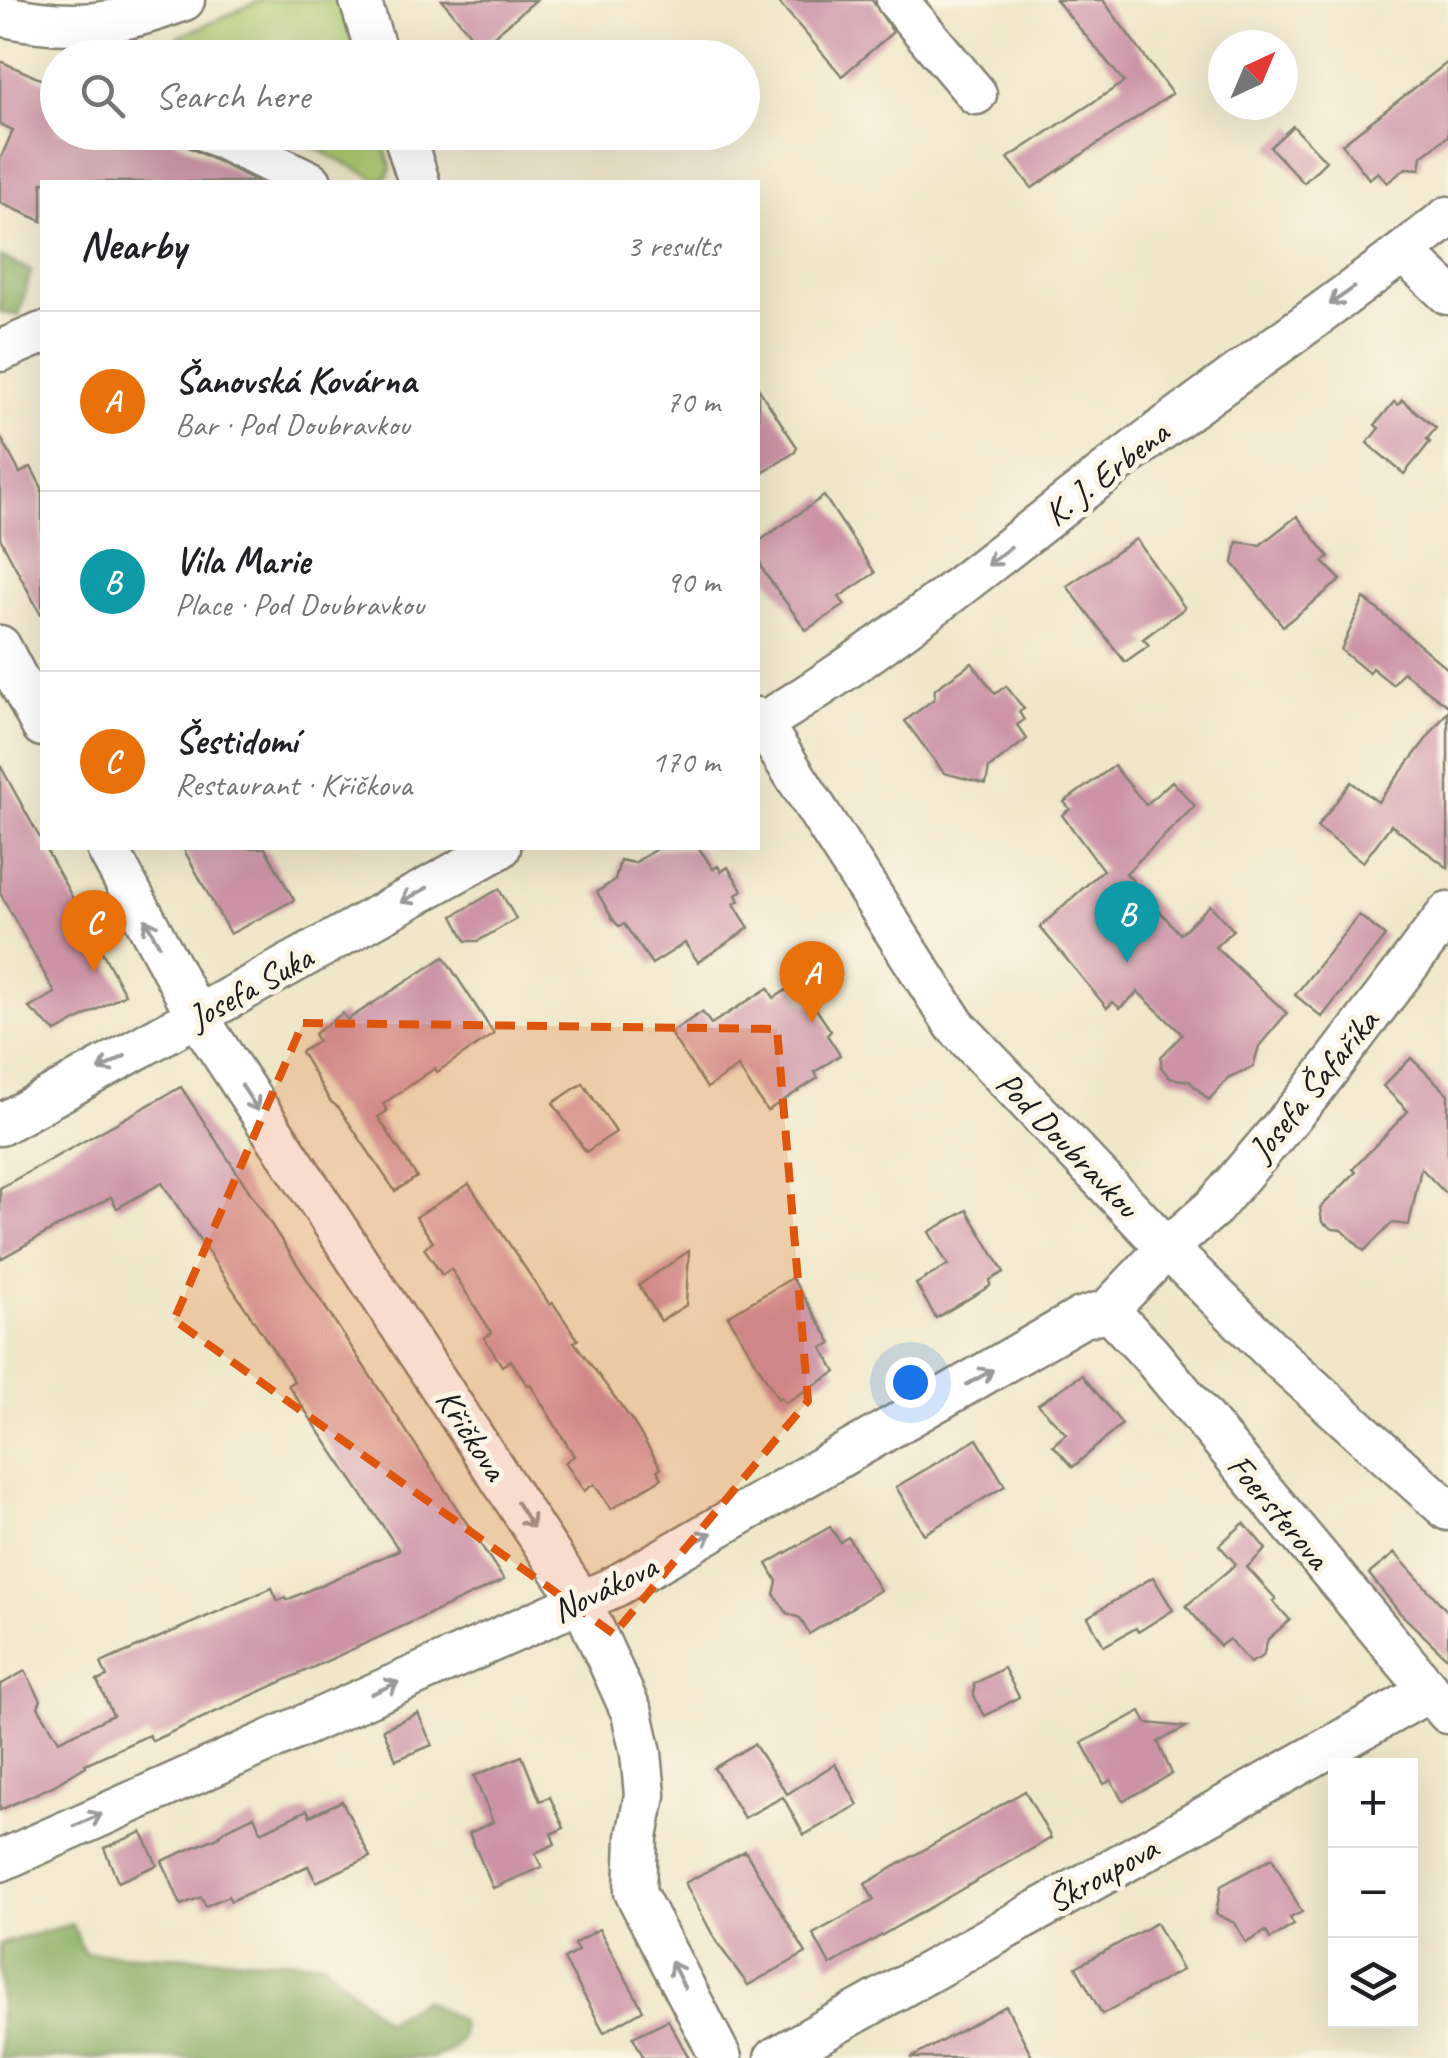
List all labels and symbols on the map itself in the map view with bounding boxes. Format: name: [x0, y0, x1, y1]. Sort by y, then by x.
north arrow: [1208, 30, 1298, 120]
one-way arrow: [1328, 285, 1356, 306]
street label: K. J. Erbena: [1035, 409, 1179, 536]
one-way arrow: [986, 545, 1013, 566]
pin: B: [1094, 880, 1160, 963]
one-way arrow: [400, 885, 430, 905]
pin: C: [62, 890, 126, 972]
one-way arrow: [142, 917, 161, 947]
street label: Josefa Suka: [179, 934, 322, 1041]
pin: A: [780, 940, 844, 1023]
street label: Josefa Šafaříka: [1237, 998, 1390, 1172]
one-way arrow: [97, 1054, 127, 1074]
street label: Pod Doubravkou: [986, 1061, 1150, 1229]
one-way arrow: [240, 1083, 261, 1111]
your location: [885, 1357, 936, 1408]
one-way arrow: [965, 1367, 994, 1387]
street label: Křičkova: [425, 1380, 519, 1490]
street label: Foersterova: [1217, 1444, 1341, 1580]
one-way arrow: [514, 1501, 535, 1529]
one-way arrow: [684, 1530, 712, 1550]
street label: Novákova: [544, 1543, 666, 1633]
one-way arrow: [369, 1678, 400, 1696]
one-way arrow: [72, 1809, 102, 1828]
street label: Škroupova: [1039, 1824, 1168, 1923]
one-way arrow: [668, 1961, 687, 1990]

